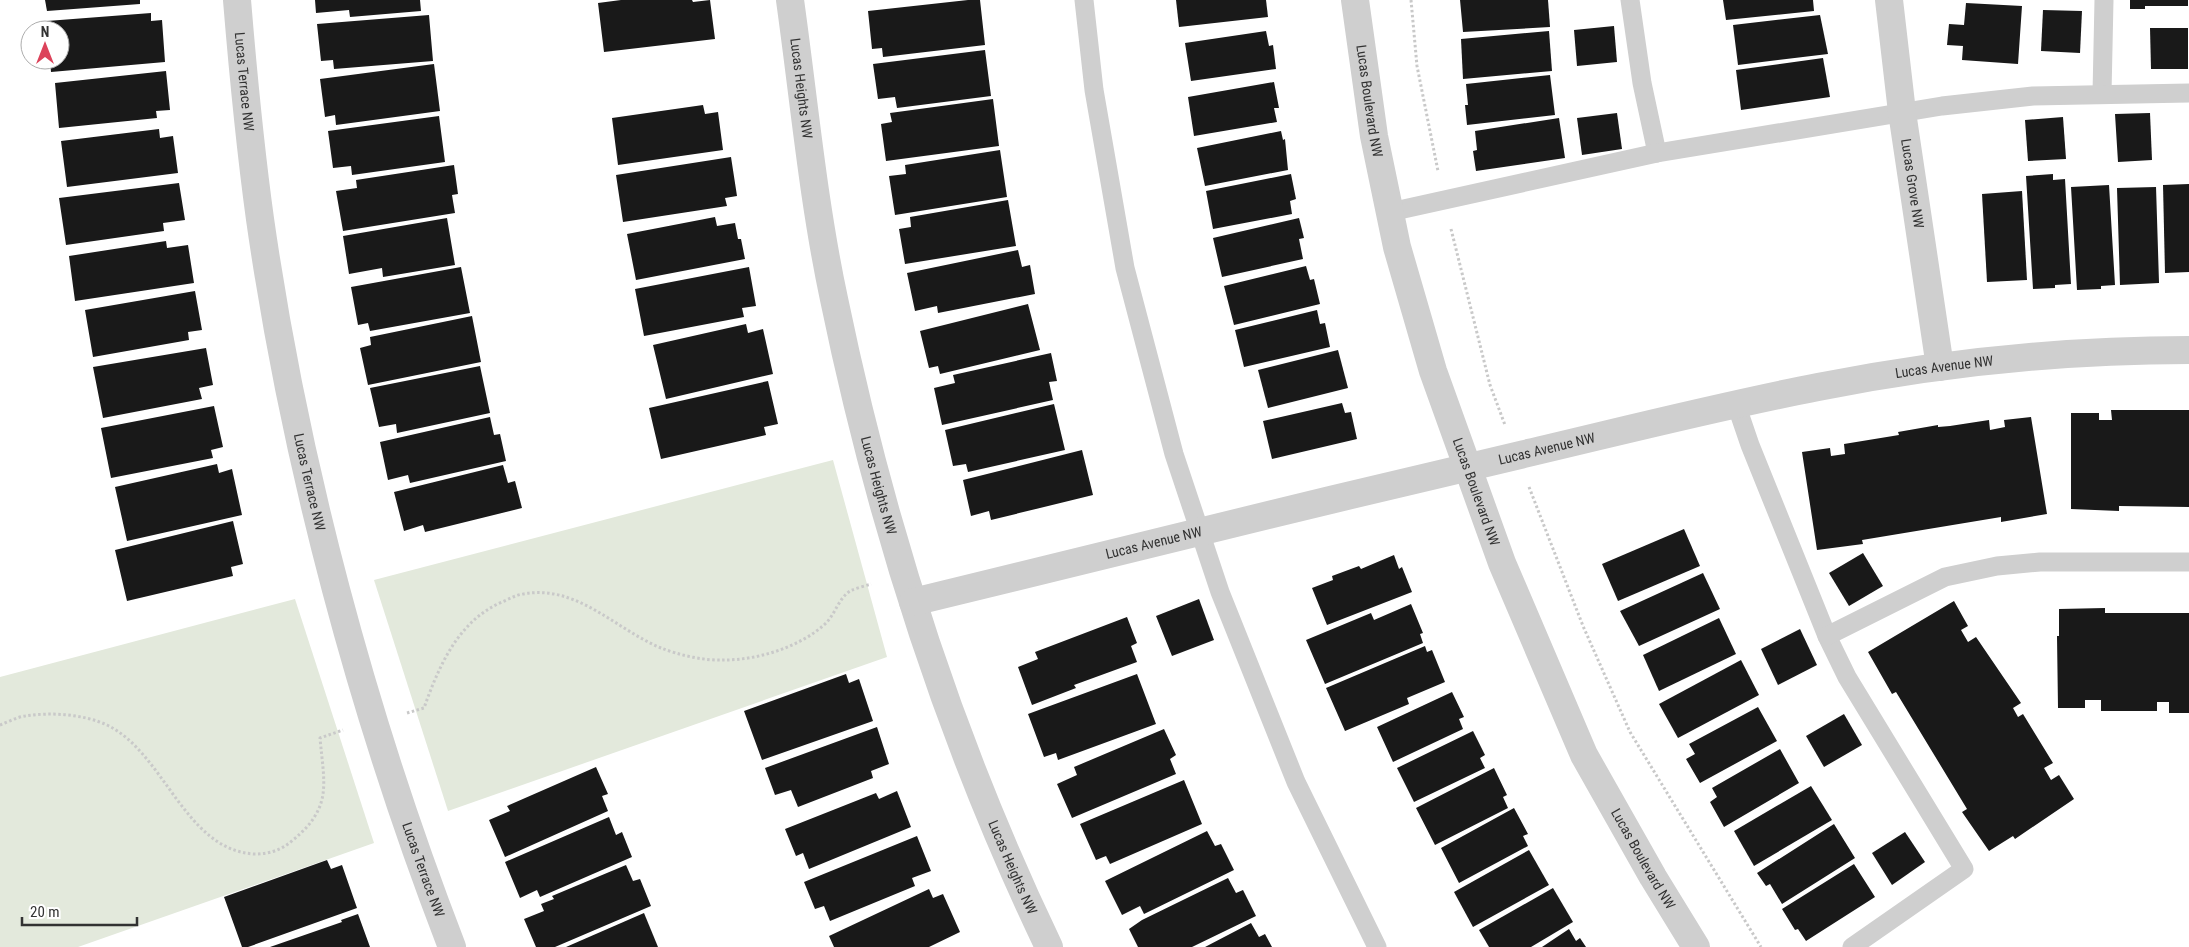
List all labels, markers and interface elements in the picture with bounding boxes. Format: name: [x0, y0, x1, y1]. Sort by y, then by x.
north arrow: [20, 20, 70, 70]
text: N: [41, 24, 49, 40]
street label: Lucas Terrace NW: [232, 31, 257, 132]
street label: Lucas Heights NW: [787, 37, 816, 140]
street label: Lucas Boulevard NW: [1353, 44, 1386, 159]
street label: Lucas Grove NW: [1898, 138, 1927, 230]
street label: Lucas Avenue NW: [1894, 352, 1994, 381]
street label: Lucas Avenue NW: [1497, 429, 1597, 468]
street label: Lucas Terrace NW: [291, 432, 329, 533]
street label: Lucas Heights NW: [858, 435, 900, 537]
street label: Lucas Boulevard NW: [1450, 436, 1503, 548]
street label: Lucas Avenue NW: [1104, 523, 1204, 562]
street label: Lucas Boulevard NW: [1608, 806, 1679, 912]
street label: Lucas Heights NW: [985, 818, 1041, 917]
street label: Lucas Terrace NW: [399, 820, 448, 919]
scale bar: [22, 894, 138, 926]
text: 20 m: [30, 903, 60, 921]

